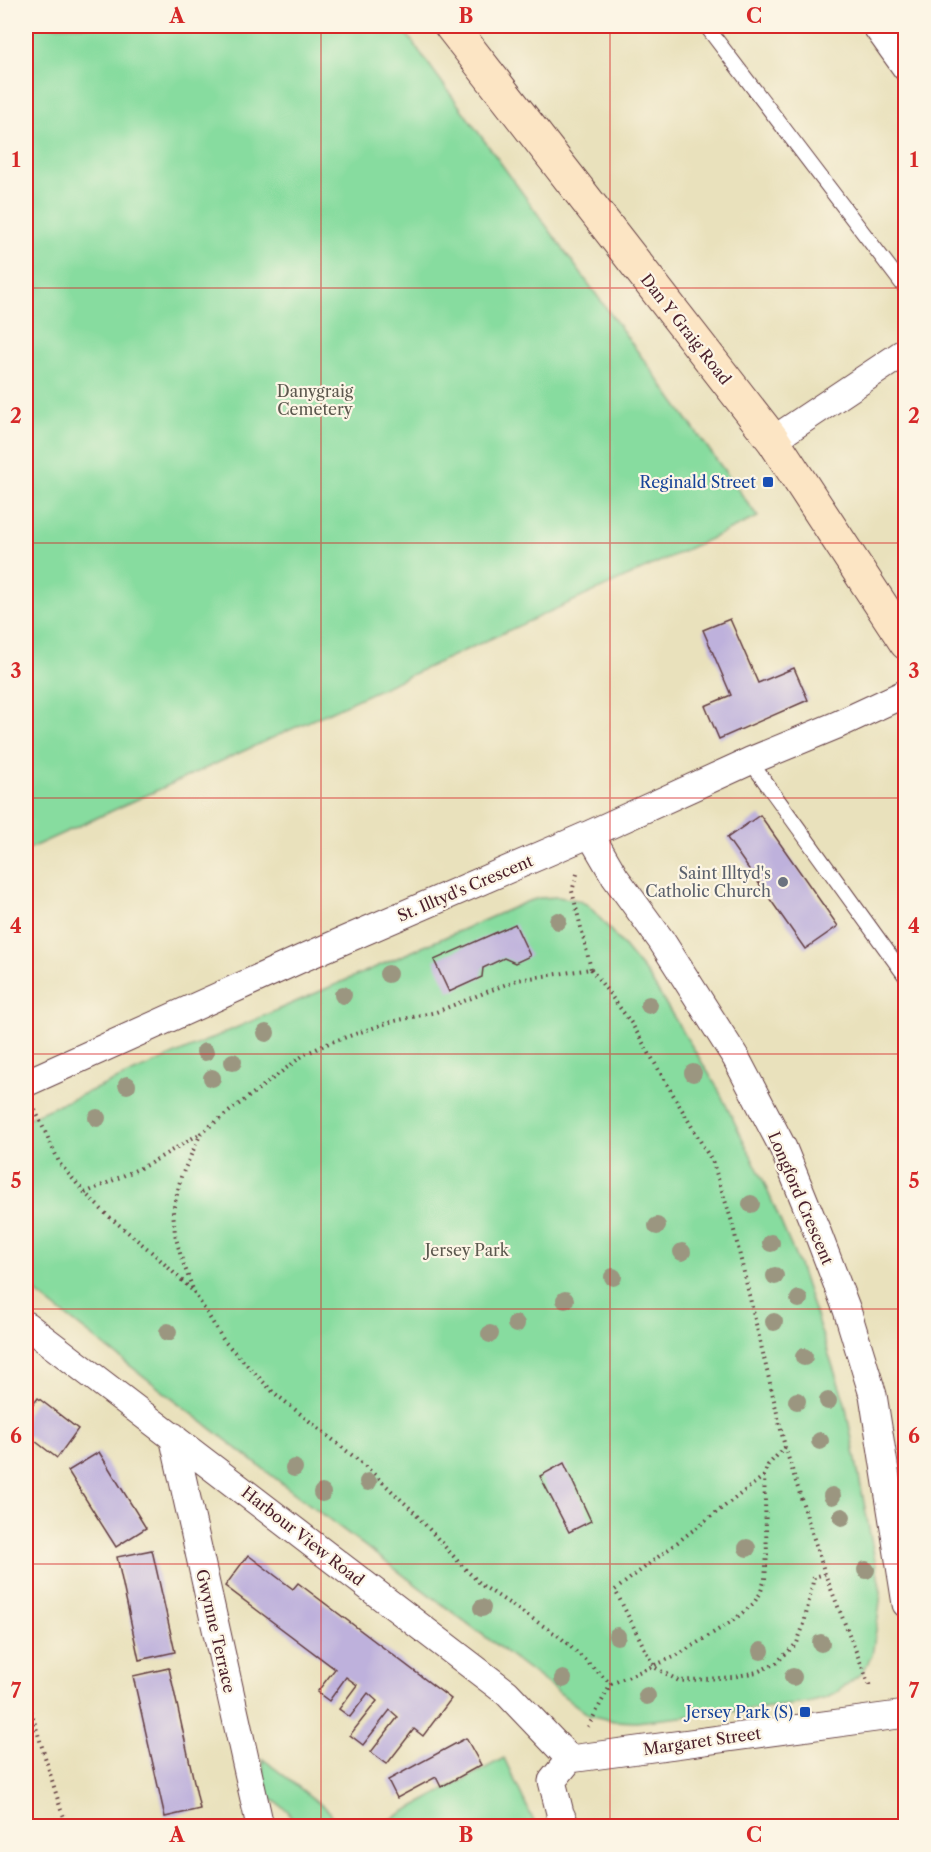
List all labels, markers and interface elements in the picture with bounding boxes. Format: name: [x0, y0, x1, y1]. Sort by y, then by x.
text: A: [168, 4, 185, 28]
text: B: [459, 4, 474, 28]
text: C: [746, 4, 762, 28]
text: 1: [12, 148, 21, 172]
text: 1: [910, 148, 919, 172]
street label: Dan Y Graig Road: [637, 270, 736, 389]
park label: Danygraig Cemetery: [277, 381, 354, 419]
text: 2: [10, 404, 22, 428]
text: 2: [908, 404, 920, 428]
place label: Reginald Street: [640, 472, 756, 492]
marker: Reginald Street: [761, 475, 775, 489]
text: 3: [10, 659, 22, 683]
text: 3: [908, 659, 920, 683]
street label: St. Illtyd's Crescent: [394, 850, 536, 926]
place label: Saint Illtyd's Catholic Church: [645, 863, 771, 901]
marker: Saint Illtyd's Catholic Church: [776, 875, 790, 889]
text: 4: [10, 914, 22, 938]
text: 4: [908, 914, 920, 938]
street label: Longford Crescent: [764, 1129, 838, 1268]
text: 5: [10, 1169, 22, 1193]
text: 5: [908, 1169, 920, 1193]
park label: Jersey Park: [422, 1240, 510, 1260]
text: 6: [10, 1424, 22, 1448]
text: 6: [908, 1424, 920, 1448]
street label: Harbour View Road: [238, 1482, 368, 1590]
street label: Gwynne Terrace: [192, 1567, 240, 1695]
text: 7: [11, 1679, 22, 1703]
text: 7: [909, 1679, 920, 1703]
place label: Jersey Park (S): [683, 1702, 793, 1722]
marker: Jersey Park (S): [798, 1705, 812, 1719]
street label: Margaret Street: [642, 1723, 763, 1759]
text: A: [168, 1823, 185, 1847]
text: B: [459, 1823, 474, 1847]
text: C: [746, 1823, 762, 1847]

